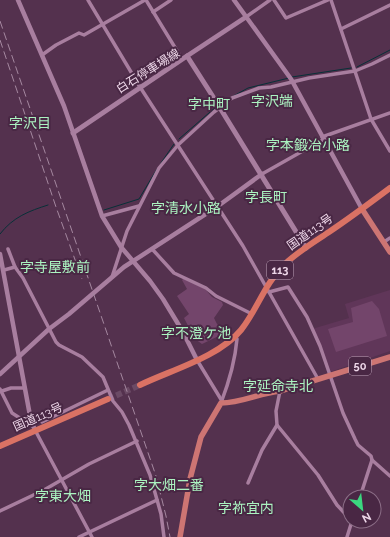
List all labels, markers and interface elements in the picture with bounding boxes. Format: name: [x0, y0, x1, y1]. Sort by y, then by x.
street label: 白石停車場線: [114, 46, 182, 96]
district label: 字沢端: [251, 93, 293, 109]
district label: 字中町: [188, 96, 230, 112]
district label: 字沢目: [9, 115, 51, 131]
district label: 字本鍛冶小路: [266, 137, 350, 153]
district label: 字長町: [245, 189, 287, 205]
district label: 字清水小路: [151, 200, 221, 216]
street label: 国道113号: [284, 211, 336, 253]
district label: 字寺屋敷前: [20, 259, 90, 275]
road number: 113: [267, 261, 293, 279]
district label: 字不澄ケ池: [161, 325, 231, 341]
road number: 50: [349, 357, 371, 375]
district label: 字延命寺北: [243, 378, 313, 394]
street label: 国道113号: [11, 400, 65, 434]
district label: 字大畑二番: [134, 477, 204, 493]
district label: 字東大畑: [35, 488, 91, 504]
north arrow: [342, 489, 382, 529]
district label: 字祢宜内: [218, 500, 274, 516]
text: N: [360, 510, 373, 525]

